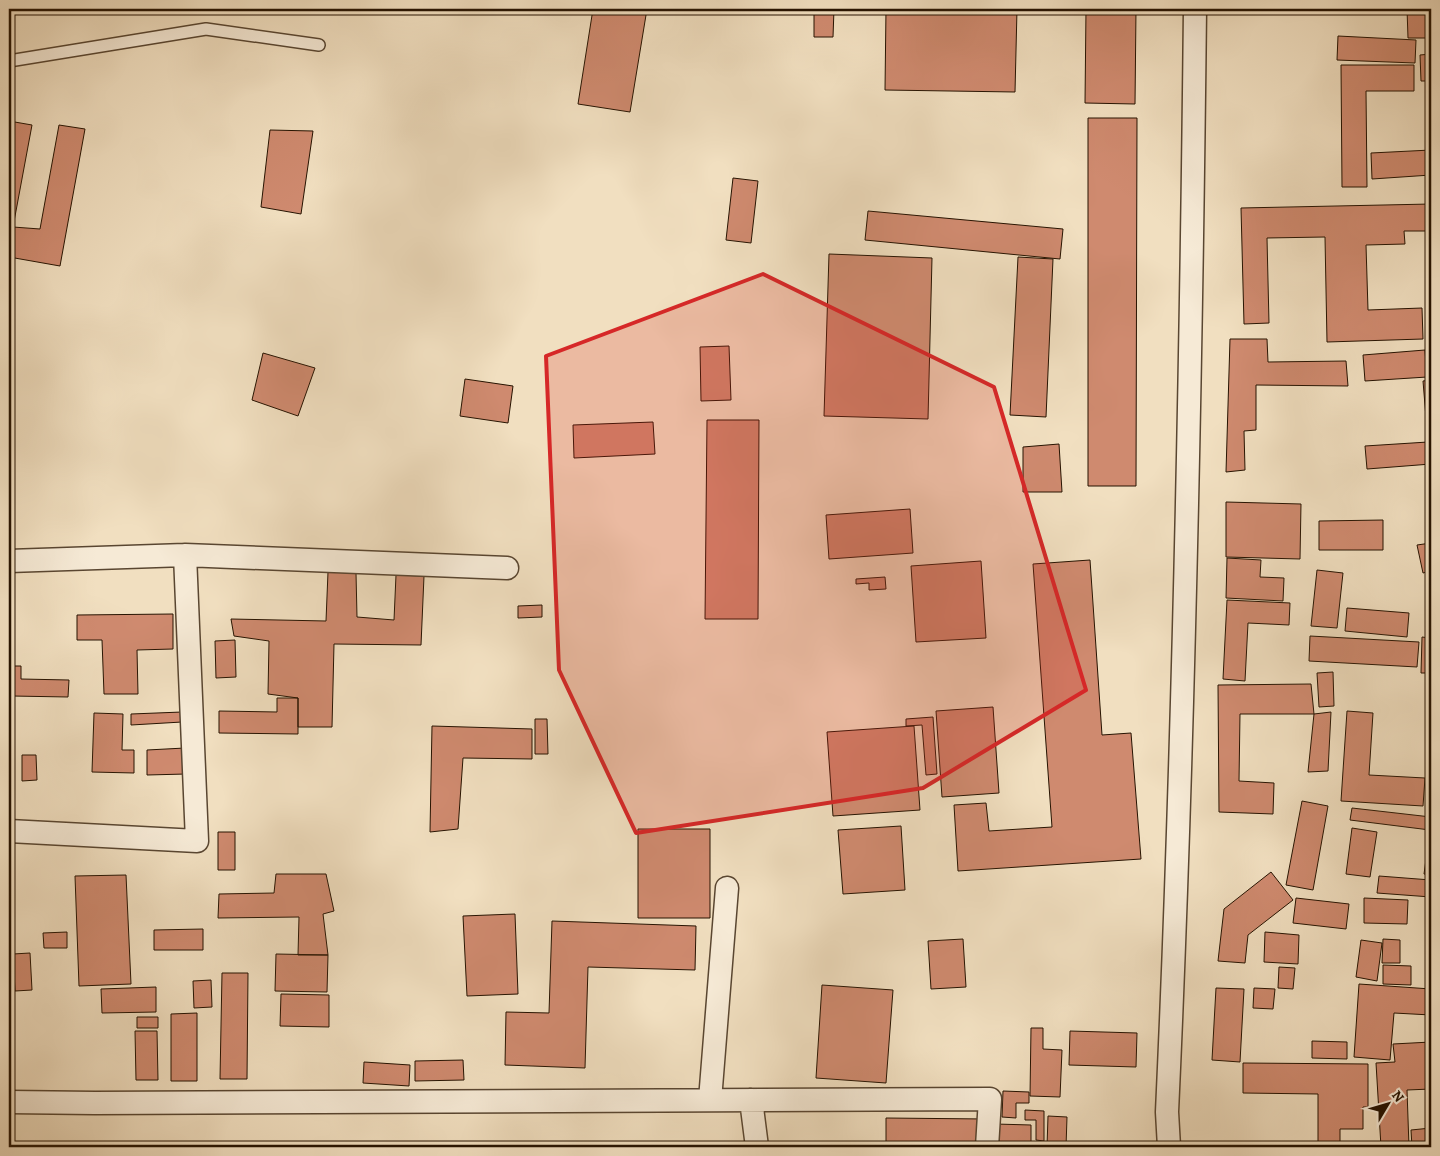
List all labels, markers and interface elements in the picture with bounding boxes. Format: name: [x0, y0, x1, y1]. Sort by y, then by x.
north arrow: [1362, 1078, 1412, 1128]
text: N: [1387, 1086, 1408, 1106]

